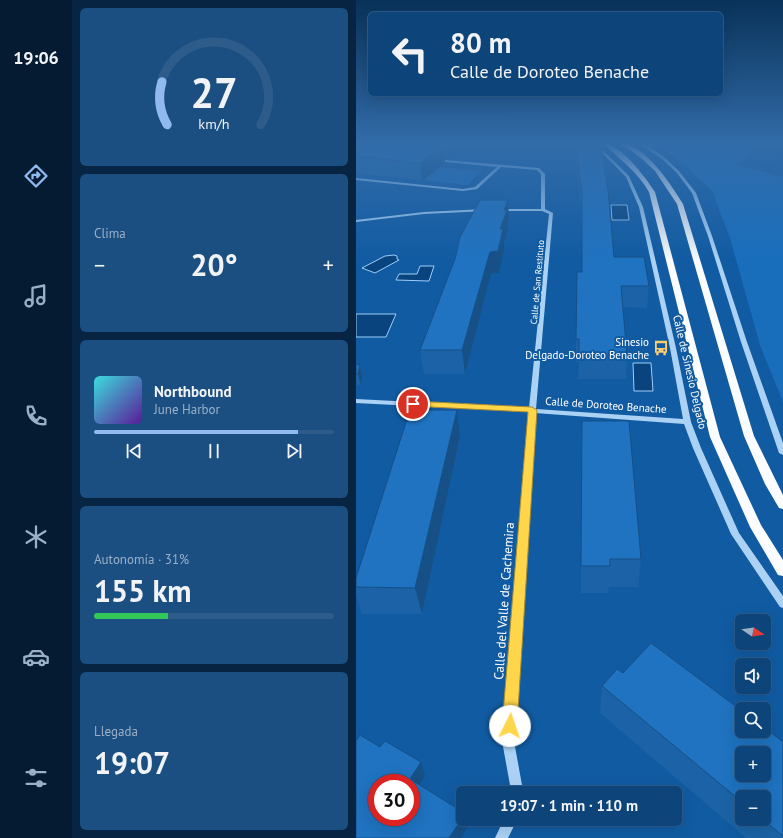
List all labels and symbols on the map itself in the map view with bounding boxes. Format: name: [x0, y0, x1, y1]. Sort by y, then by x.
street label: Calle de San Restituto: [528, 239, 546, 325]
street label: Calle de Sinesio Delgado: [670, 313, 710, 431]
place label: Sinesio Delgado-Doroteo Benache: [525, 335, 649, 362]
bus stop icon: Sinesio Delgado-Doroteo Benache: [652, 339, 670, 357]
pin: [396, 387, 430, 421]
street label: Calle de Doroteo Benache: [545, 394, 668, 416]
street label: Calle del Valle de Cachemira: [490, 522, 518, 680]
north arrow: [735, 614, 771, 650]
position arrow: [489, 705, 531, 747]
speed limit sign: 30: [368, 774, 420, 826]

